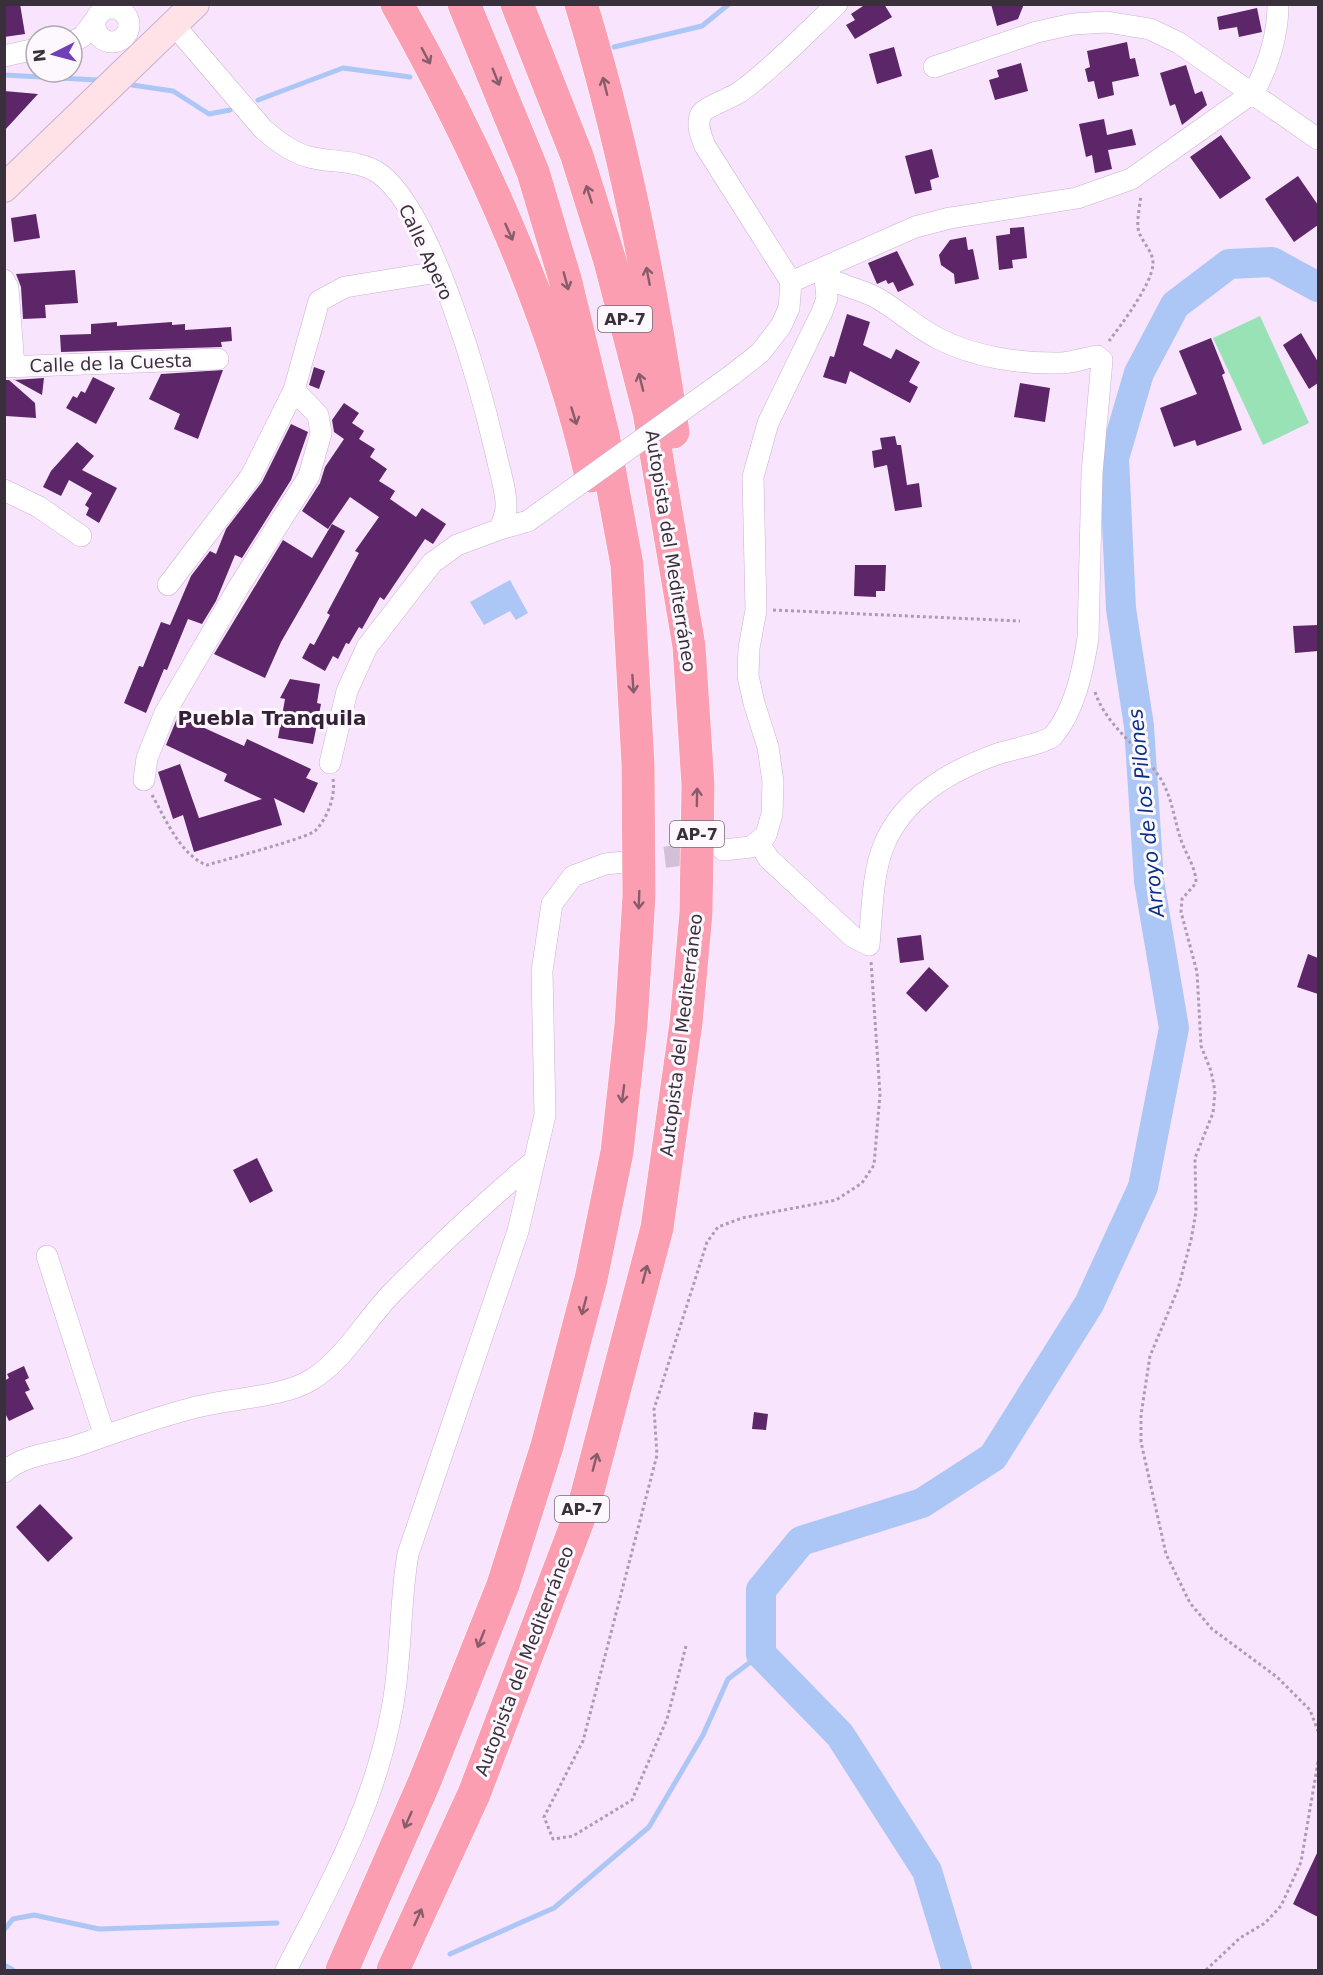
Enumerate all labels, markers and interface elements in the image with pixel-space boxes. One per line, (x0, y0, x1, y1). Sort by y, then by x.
north arrow (24, 24, 84, 84)
one-way arrow (420, 46, 432, 64)
text: N (29, 48, 50, 63)
one-way arrow (491, 68, 502, 86)
one-way arrow (599, 77, 610, 96)
one-way arrow (583, 185, 594, 204)
street label: Calle Apero (395, 201, 457, 303)
one-way arrow (504, 223, 515, 241)
one-way arrow (642, 267, 653, 286)
one-way arrow (561, 272, 572, 291)
road number: AP-7 (598, 306, 652, 332)
street label: Calle de la Cuesta (29, 350, 193, 376)
one-way arrow (635, 373, 647, 392)
one-way arrow (569, 406, 580, 425)
street label: Autopista del Mediterráneo (641, 428, 701, 674)
one-way arrow (628, 673, 639, 693)
district label: Puebla Tranquila (178, 706, 366, 730)
water label: Arroyo de los Pilones (1123, 708, 1169, 920)
one-way arrow (692, 787, 703, 807)
road number: AP-7 (670, 821, 724, 847)
one-way arrow (633, 889, 644, 909)
street label: Autopista del Mediterráneo (656, 912, 706, 1158)
one-way arrow (617, 1084, 628, 1103)
one-way arrow (640, 1264, 651, 1283)
one-way arrow (578, 1296, 589, 1315)
one-way arrow (590, 1453, 602, 1472)
road number: AP-7 (555, 1496, 609, 1522)
street label: Autopista del Mediterráneo (470, 1543, 578, 1779)
one-way arrow (475, 1630, 486, 1648)
one-way arrow (402, 1810, 413, 1829)
one-way arrow (412, 1909, 424, 1927)

